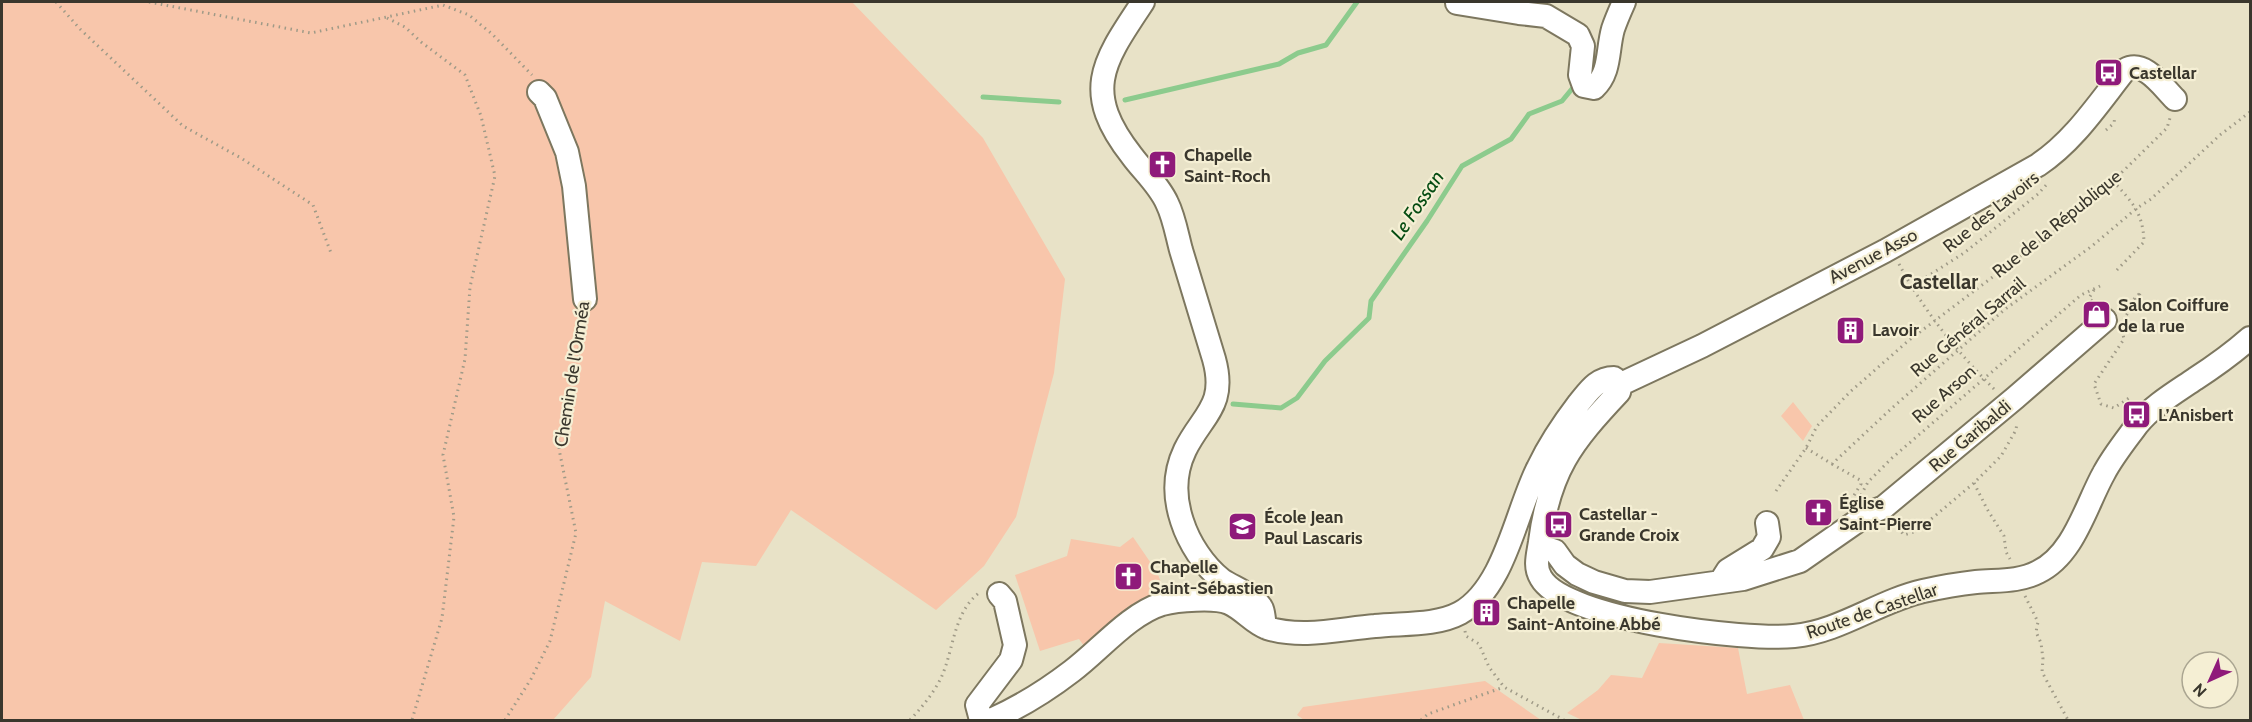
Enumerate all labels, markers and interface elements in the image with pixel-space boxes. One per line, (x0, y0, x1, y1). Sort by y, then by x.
bus stop icon: Castellar (2092, 57, 2124, 89)
place label: Castellar (2129, 62, 2196, 84)
place label: Chapelle Saint-Roch (1184, 144, 1271, 187)
church icon: Chapelle Saint-Roch (1147, 149, 1179, 181)
street label: Rue de la République (1988, 165, 2126, 283)
water label: Le Fossan (1385, 166, 1449, 244)
street label: Rue des Lavoirs (1939, 167, 2043, 257)
street label: Avenue Asso (1825, 223, 1921, 288)
district label: Castellar (1900, 269, 1978, 294)
street label: Rue Général Sarrail (1906, 272, 2031, 382)
place label: Salon Coiffure de la rue (2118, 294, 2229, 337)
street label: Chemin de l'Orméa (550, 299, 594, 448)
shop icon: Salon Coiffure de la rue (2081, 299, 2113, 331)
building icon: Lavoir (1835, 314, 1867, 346)
place label: Lavoir (1872, 319, 1919, 341)
street label: Rue Arson (1908, 360, 1980, 428)
street label: Rue Garibaldi (1925, 395, 2015, 477)
bus stop icon: L’Anisbert (2121, 399, 2153, 431)
place label: L’Anisbert (2158, 404, 2234, 426)
place label: Église Saint-Pierre (1839, 492, 1931, 535)
church icon: Église Saint-Pierre (1802, 497, 1834, 529)
place label: Castellar - Grande Croix (1579, 503, 1679, 546)
place label: École Jean Paul Lascaris (1264, 506, 1363, 549)
bus stop icon: Castellar - Grande Croix (1542, 508, 1574, 540)
school or university icon: École Jean Paul Lascaris (1227, 511, 1259, 543)
place label: Chapelle Saint-Sébastien (1150, 556, 1274, 599)
church icon: Chapelle Saint-Sébastien (1113, 561, 1145, 593)
street label: Route de Castellar (1803, 578, 1941, 644)
place label: Chapelle Saint-Antoine Abbé (1507, 592, 1660, 635)
building icon: Chapelle Saint-Antoine Abbé (1470, 597, 1502, 629)
north arrow (2180, 650, 2240, 710)
text: N (2189, 680, 2210, 701)

